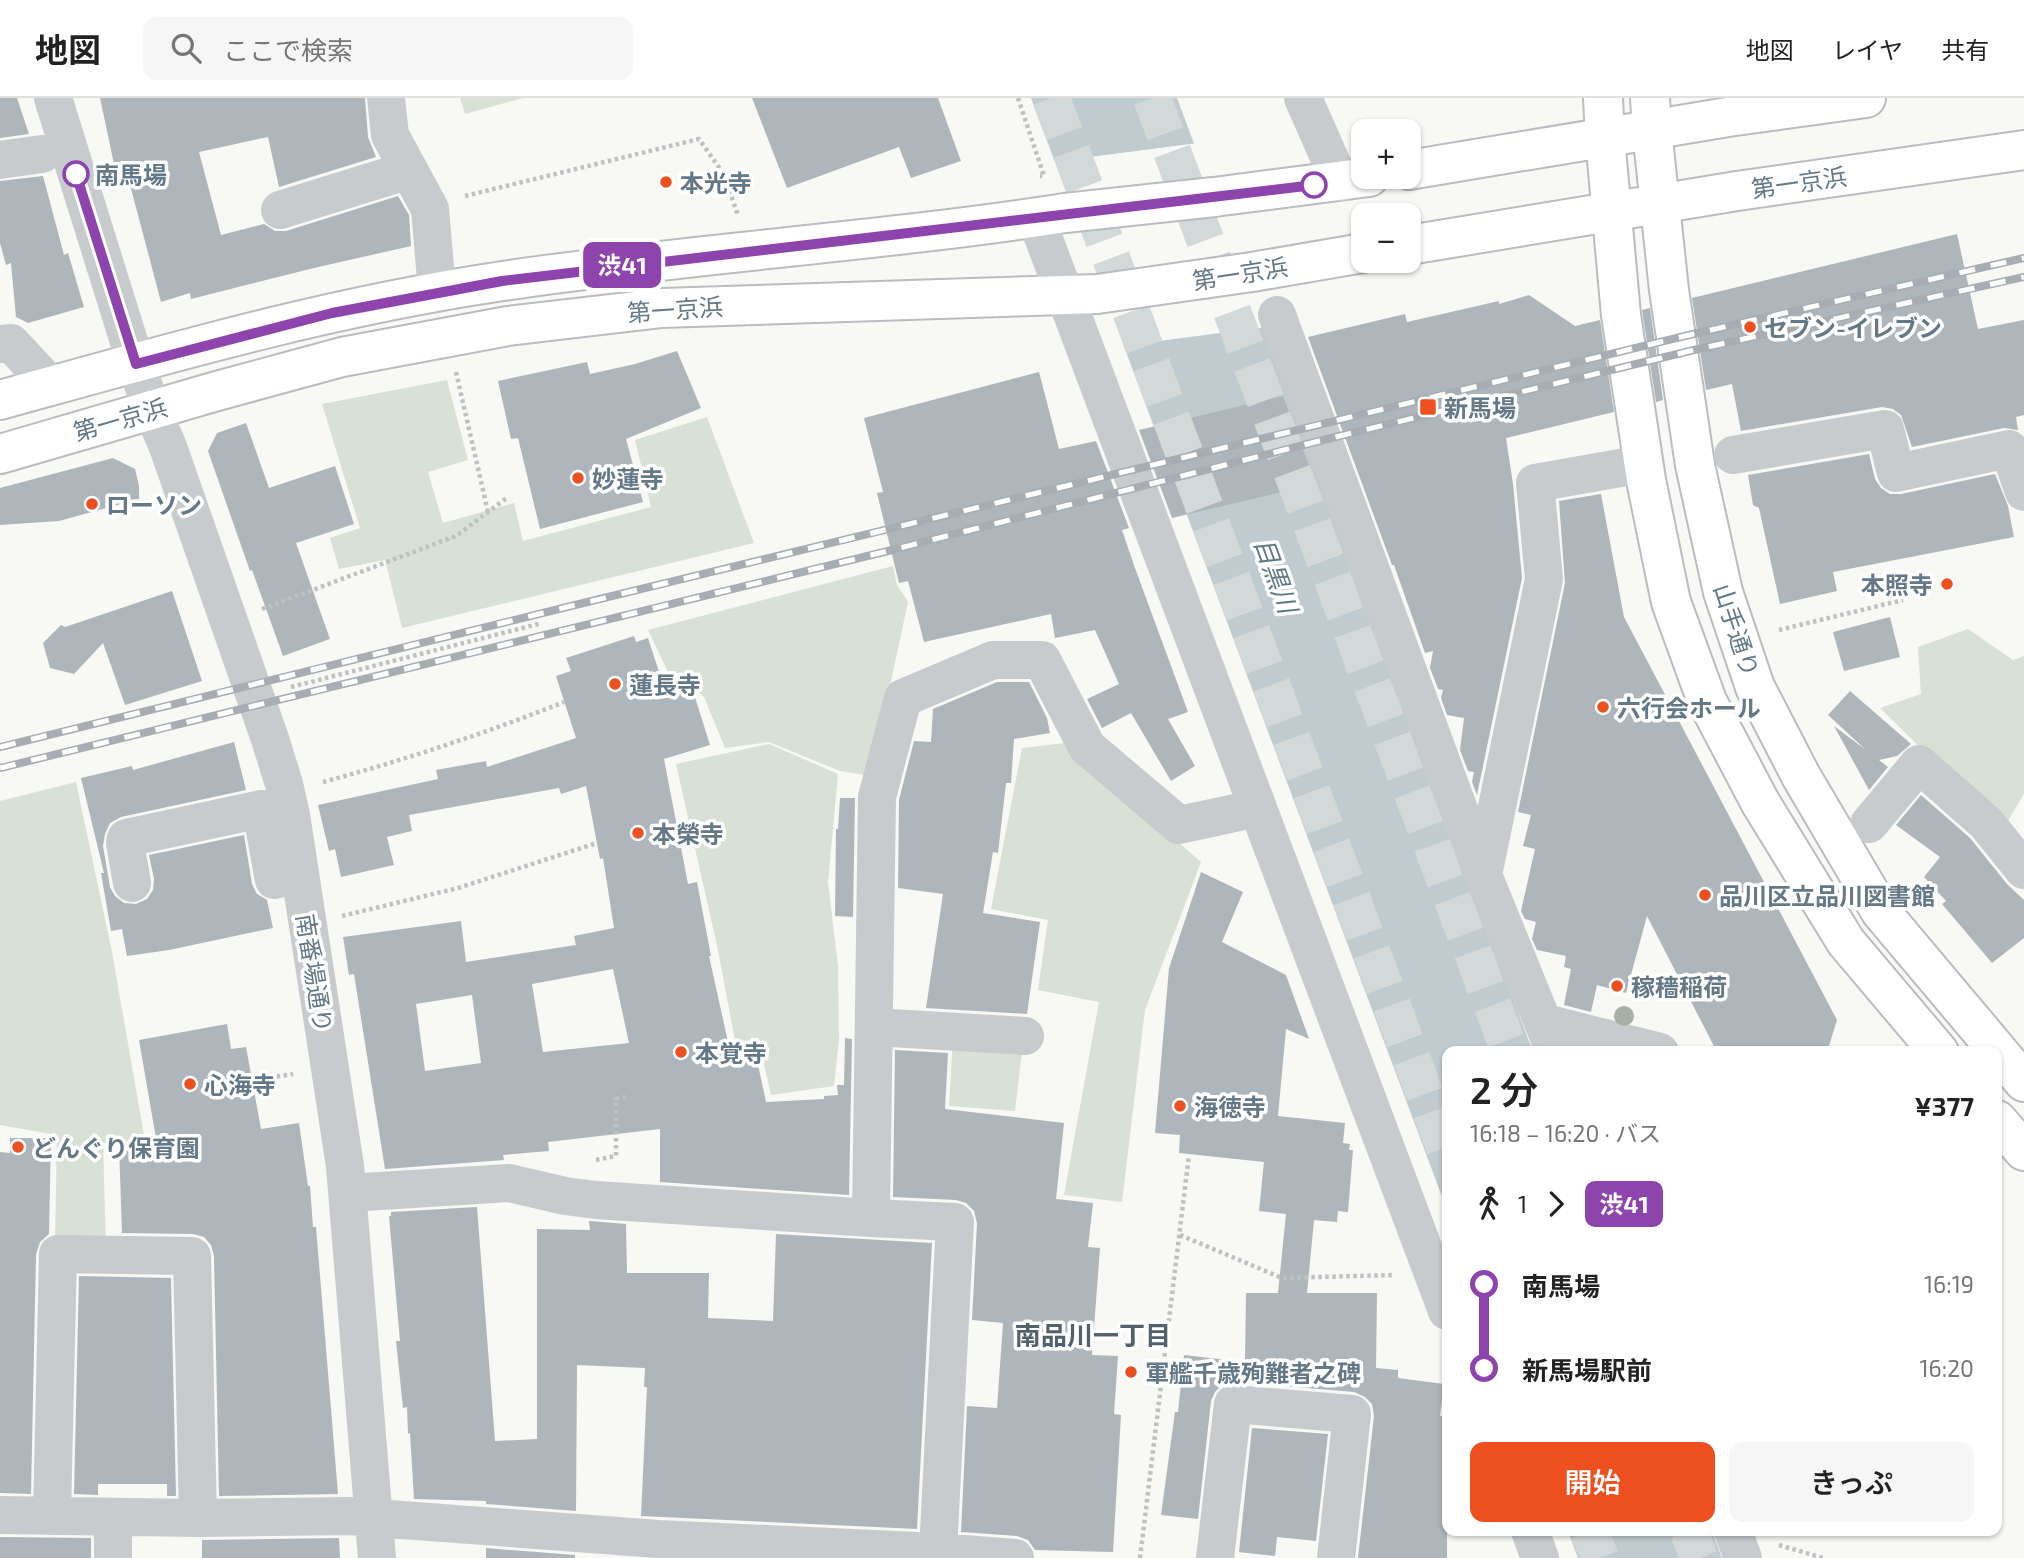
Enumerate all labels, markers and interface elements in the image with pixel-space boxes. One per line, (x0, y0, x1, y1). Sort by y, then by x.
search box (143, 17, 633, 80)
text: 地図 (35, 29, 101, 69)
icon: search (167, 29, 205, 67)
text: ここで検索 (223, 34, 353, 65)
text: 地図 (1746, 35, 1794, 64)
text: レイヤ (1832, 35, 1903, 64)
text: 共有 (1941, 35, 1989, 64)
map controls (1351, 119, 1421, 273)
button: + (1351, 119, 1421, 189)
place label: 南馬場 (95, 160, 167, 189)
marker: 南馬場 (63, 161, 89, 187)
street label: 第一京浜 (1749, 161, 1849, 203)
place label: 本光寺 (680, 168, 752, 197)
unlabelled marker (1301, 172, 1327, 198)
marker: 本光寺 (658, 174, 674, 190)
button: − (1351, 203, 1421, 273)
line badge: 渋41 (582, 242, 662, 288)
text: 渋41 (597, 250, 647, 279)
street label: 第一京浜 (1190, 251, 1290, 295)
street label: 第一京浜 (626, 291, 724, 327)
place label: セブン-イレブン (1764, 313, 1942, 342)
marker: セブン-イレブン (1742, 319, 1758, 335)
street label: 第一京浜 (70, 392, 170, 446)
place label: 新馬場 (1444, 393, 1516, 422)
marker: 新馬場 (1418, 397, 1438, 417)
place label: 妙蓮寺 (592, 464, 664, 493)
marker: 妙蓮寺 (570, 470, 586, 486)
place label: ローソン (106, 490, 202, 519)
marker: ローソン (84, 496, 100, 512)
water label: 目黒川 (1249, 533, 1306, 620)
place label: 本照寺 (1861, 570, 1933, 599)
marker: 本照寺 (1939, 576, 1955, 592)
street label: 山手通り (1708, 580, 1766, 680)
place label: 蓮長寺 (629, 670, 701, 699)
marker: 蓮長寺 (607, 676, 623, 692)
place label: 六行会ホール (1617, 693, 1761, 722)
marker: 六行会ホール (1595, 699, 1611, 715)
place label: 本榮寺 (652, 819, 724, 848)
marker: 本榮寺 (630, 825, 646, 841)
place label: 品川区立品川図書館 (1719, 881, 1935, 910)
marker: 品川区立品川図書館 (1697, 887, 1713, 903)
street label: 南番場通り (291, 911, 339, 1035)
place label: 稼穡稲荷 (1631, 972, 1727, 1001)
marker: 稼穡稲荷 (1609, 978, 1625, 994)
place label: 本覚寺 (695, 1038, 767, 1067)
marker: 本覚寺 (673, 1044, 689, 1060)
text: 2 分 (1470, 1066, 1538, 1112)
place label: 心海寺 (204, 1070, 276, 1099)
marker: 心海寺 (182, 1076, 198, 1092)
text: ¥377 (1915, 1090, 1974, 1121)
place label: 海徳寺 (1194, 1092, 1266, 1121)
marker: 海徳寺 (1172, 1098, 1188, 1114)
text: 16:18 – 16:20 · バス (1470, 1119, 1661, 1147)
place label: どんぐり保育園 (32, 1133, 200, 1162)
marker: どんぐり保育園 (10, 1139, 26, 1155)
icon: walk (1470, 1185, 1508, 1223)
icon: forward (1537, 1185, 1575, 1223)
text: 渋41 (1599, 1189, 1649, 1218)
text: 1 (1518, 1190, 1527, 1218)
text: 南馬場 (1522, 1270, 1600, 1301)
text: 16:19 (1924, 1270, 1974, 1298)
district label: 南品川一丁目 (1015, 1319, 1171, 1350)
text: 新馬場駅前 (1522, 1354, 1652, 1385)
text: 16:20 (1919, 1354, 1974, 1382)
place label: 軍艦千歳殉難者之碑 (1145, 1358, 1361, 1387)
marker: 軍艦千歳殉難者之碑 (1123, 1364, 1139, 1380)
button: 開始 (1470, 1442, 1715, 1522)
button: きっぷ (1729, 1442, 1974, 1522)

